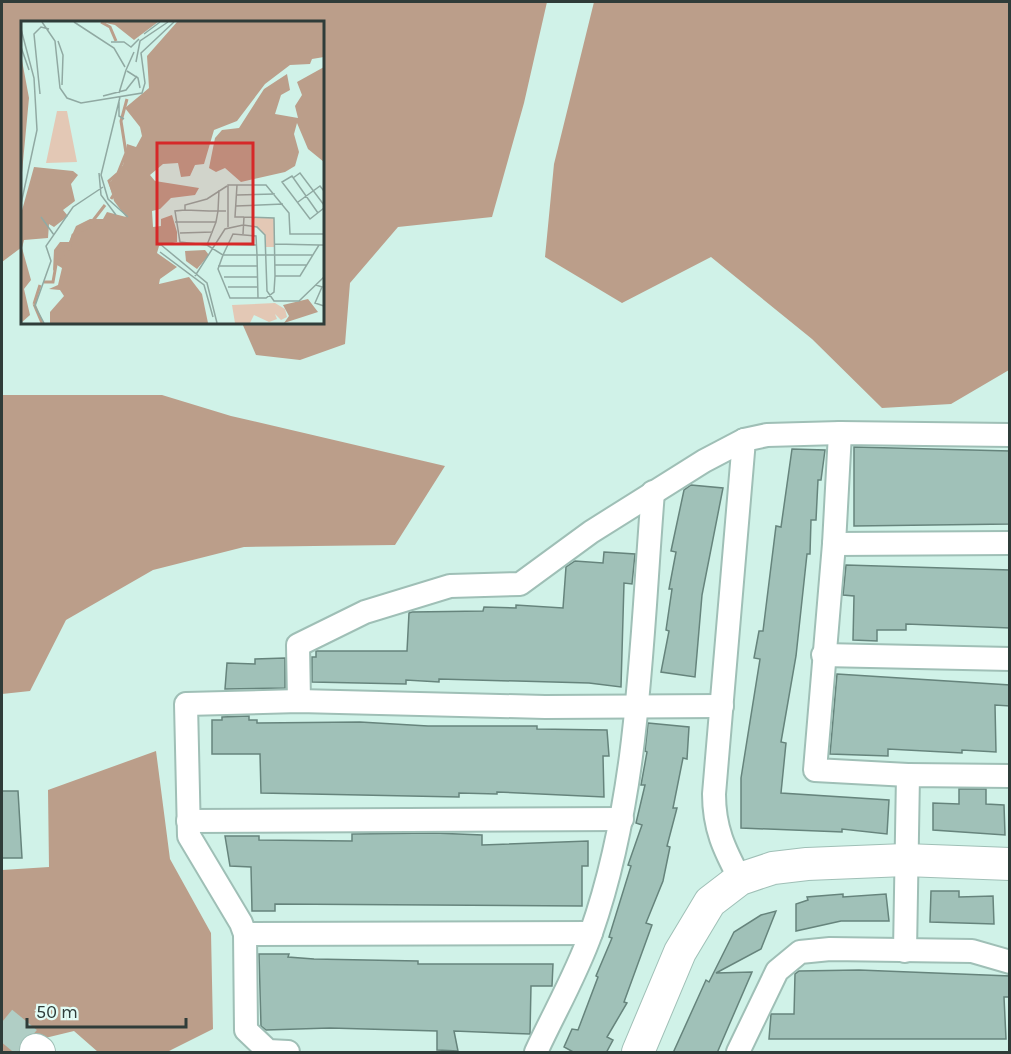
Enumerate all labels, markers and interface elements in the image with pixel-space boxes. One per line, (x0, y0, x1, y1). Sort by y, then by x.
inset map (21, 21, 324, 324)
scale bar (27, 991, 186, 1029)
text: 50 m (36, 1001, 78, 1023)

